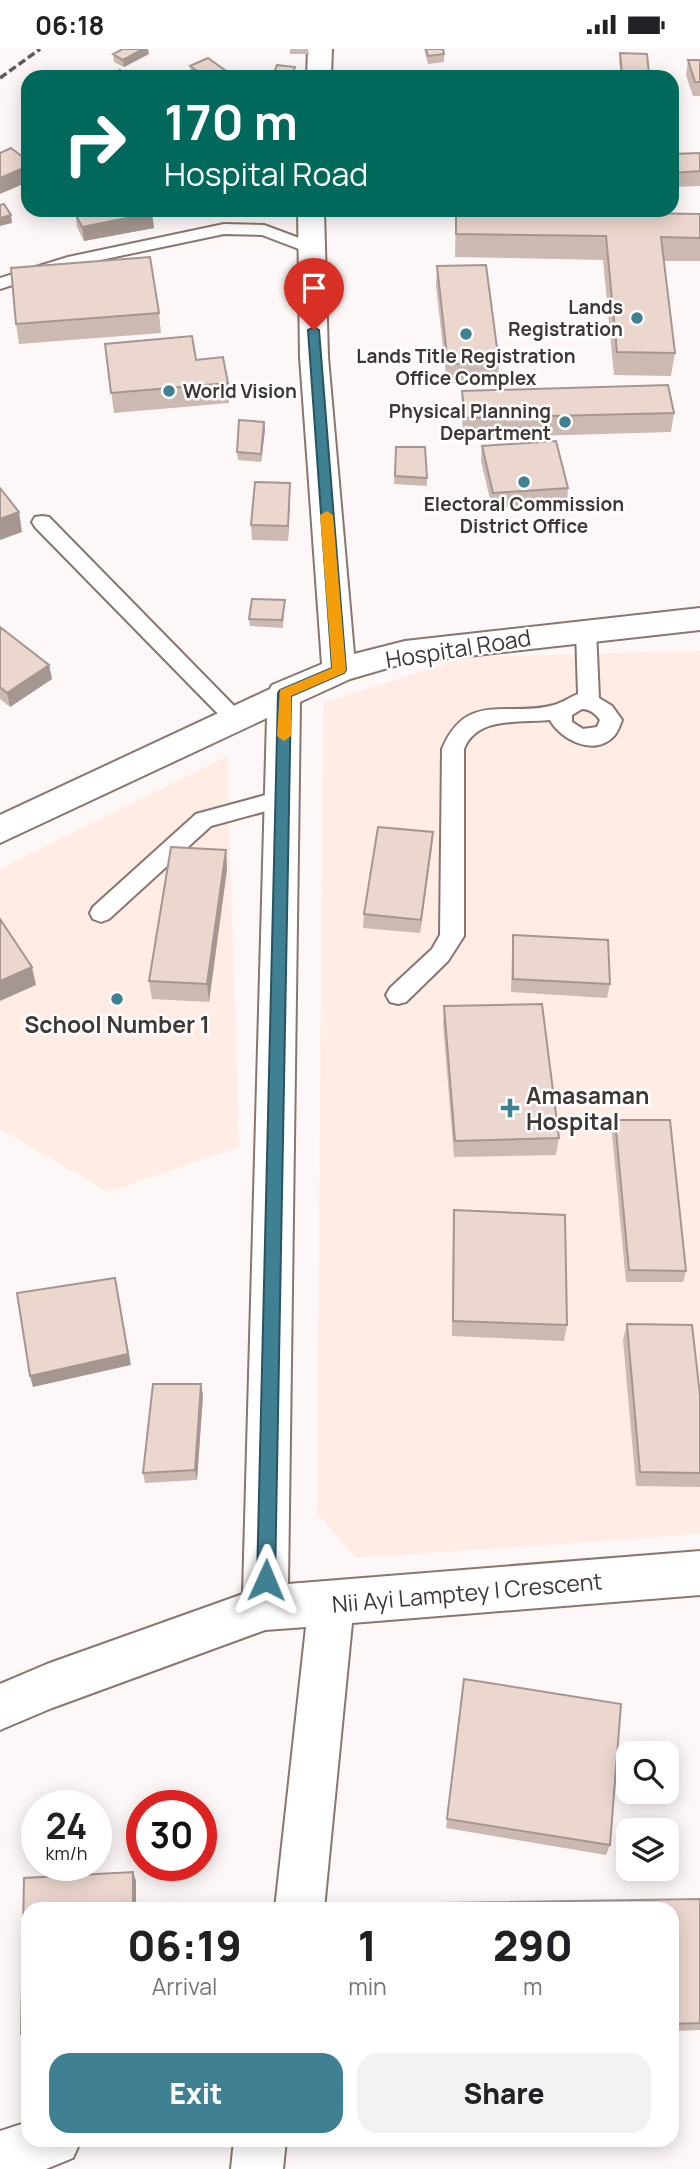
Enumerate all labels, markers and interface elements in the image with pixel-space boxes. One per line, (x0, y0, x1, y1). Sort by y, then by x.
text: 06:18 (35, 7, 105, 43)
text: 170 m (164, 88, 298, 155)
icon: right (49, 98, 140, 189)
text: Hospital Road (164, 152, 368, 196)
pin (284, 258, 344, 330)
icon: arrive (295, 269, 333, 307)
place label: Lands Registration (508, 294, 623, 342)
marker: Lands Registration (629, 310, 645, 326)
marker: Lands Title Registration Office Complex (458, 326, 474, 342)
place label: Lands Title Registration Office Complex (356, 343, 576, 391)
place label: World Vision (183, 378, 297, 404)
marker: World Vision (161, 383, 177, 399)
place label: Physical Planning Department (389, 398, 551, 446)
marker: Physical Planning Department (557, 414, 573, 430)
marker: Electoral Commission District Office (516, 474, 532, 490)
place label: Electoral Commission District Office (424, 491, 624, 539)
street label: Hospital Road (383, 621, 533, 675)
marker: School Number 1 (109, 991, 125, 1007)
place label: School Number 1 (24, 1008, 210, 1040)
place label: Amasaman Hospital (526, 1079, 649, 1137)
marker: Amasaman Hospital (500, 1098, 520, 1118)
position arrow (229, 1543, 303, 1617)
street label: Nii Ayi Lamptey I Crescent (330, 1564, 604, 1620)
map controls (616, 1741, 679, 1881)
button: search (616, 1741, 679, 1804)
speed limit sign: 30 (126, 1790, 217, 1881)
text: 24 (46, 1802, 87, 1850)
button: layers (616, 1818, 679, 1881)
text: km/h (46, 1841, 87, 1865)
text: 06:19 (127, 1916, 242, 1974)
text: 1 (358, 1916, 377, 1974)
text: 290 (493, 1916, 573, 1974)
text: Arrival (152, 1970, 217, 2002)
text: min (348, 1970, 387, 2002)
text: m (523, 1970, 543, 2002)
button: Exit (49, 2053, 343, 2133)
button: Share (357, 2053, 651, 2133)

